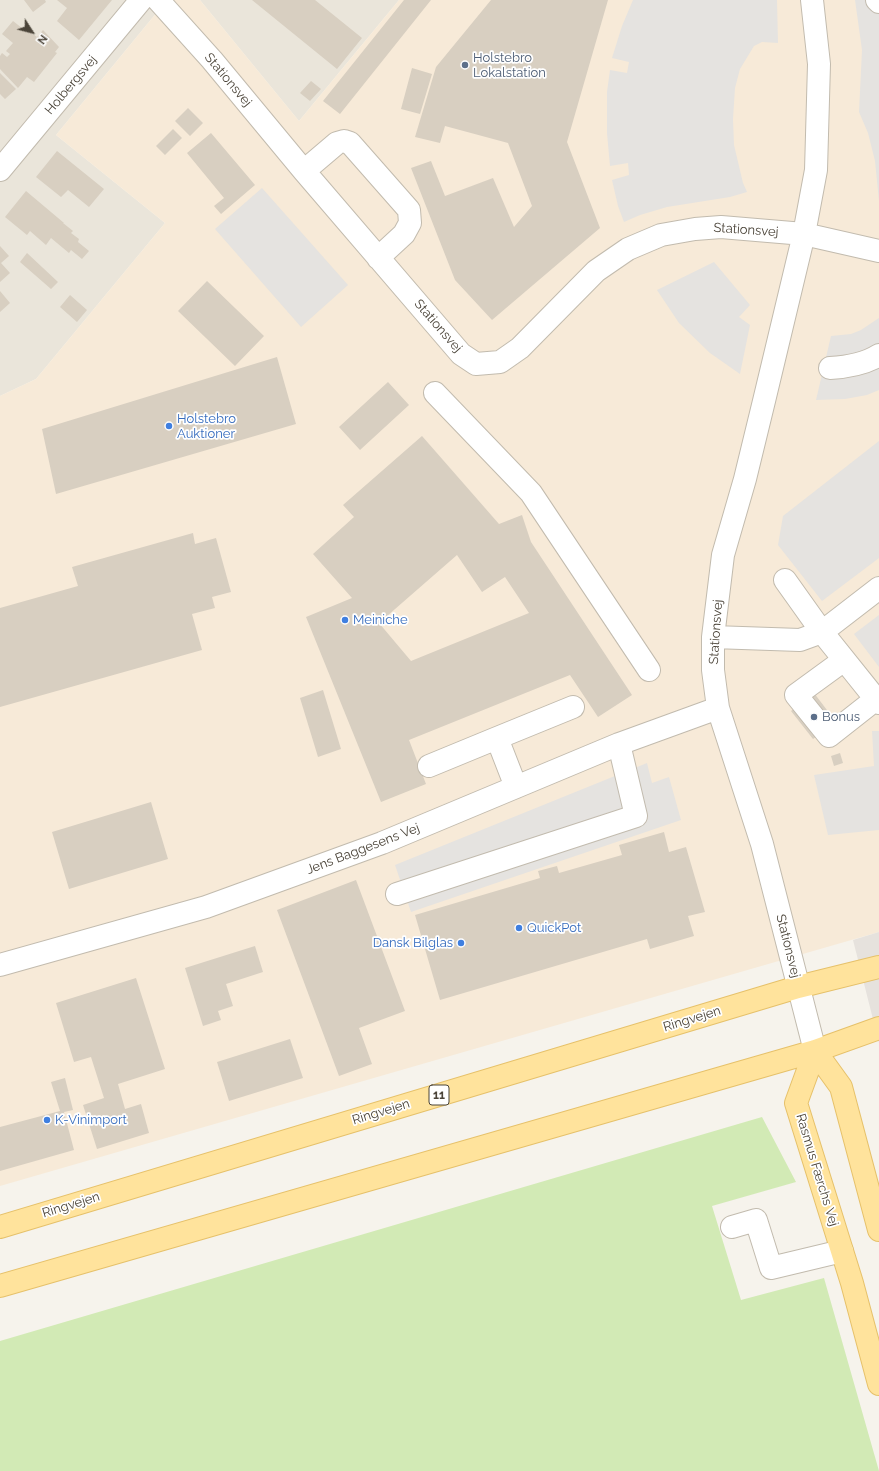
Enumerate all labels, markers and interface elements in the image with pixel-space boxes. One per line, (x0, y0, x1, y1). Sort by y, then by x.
north arrow (12, 12, 52, 52)
text: N (34, 32, 50, 47)
street label: Stationsvej (201, 50, 255, 110)
place label: Holstebro Lokalstation (473, 50, 546, 81)
street label: Holbergsvej (42, 52, 100, 118)
marker: Holstebro Lokalstation (460, 60, 470, 70)
street label: Stationsvej (713, 220, 779, 240)
street label: Stationsvej (411, 296, 465, 356)
place label: Holstebro Auktioner (177, 411, 236, 442)
marker: Holstebro Auktioner (164, 421, 174, 431)
street label: Stationsvej (706, 599, 726, 665)
place label: Meiniche (353, 612, 408, 628)
marker: Meiniche (340, 615, 350, 625)
place label: Bonus (822, 709, 860, 725)
marker: Bonus (809, 712, 819, 722)
street label: Jens Baggesens Vej (304, 820, 422, 878)
street label: Stationsvej (773, 913, 803, 979)
place label: QuickPot (527, 920, 581, 936)
marker: QuickPot (514, 923, 524, 933)
place label: Dansk Bilglas (373, 935, 453, 951)
marker: Dansk Bilglas (456, 938, 466, 948)
street label: Ringvejen (661, 1003, 723, 1035)
road number: 11 (429, 1085, 449, 1105)
street label: Ringvejen (350, 1096, 412, 1128)
place label: K-Vinimport (55, 1112, 127, 1128)
street label: Rasmus Færchs Vej (792, 1112, 842, 1228)
marker: K-Vinimport (42, 1115, 52, 1125)
street label: Ringvejen (40, 1189, 102, 1221)

